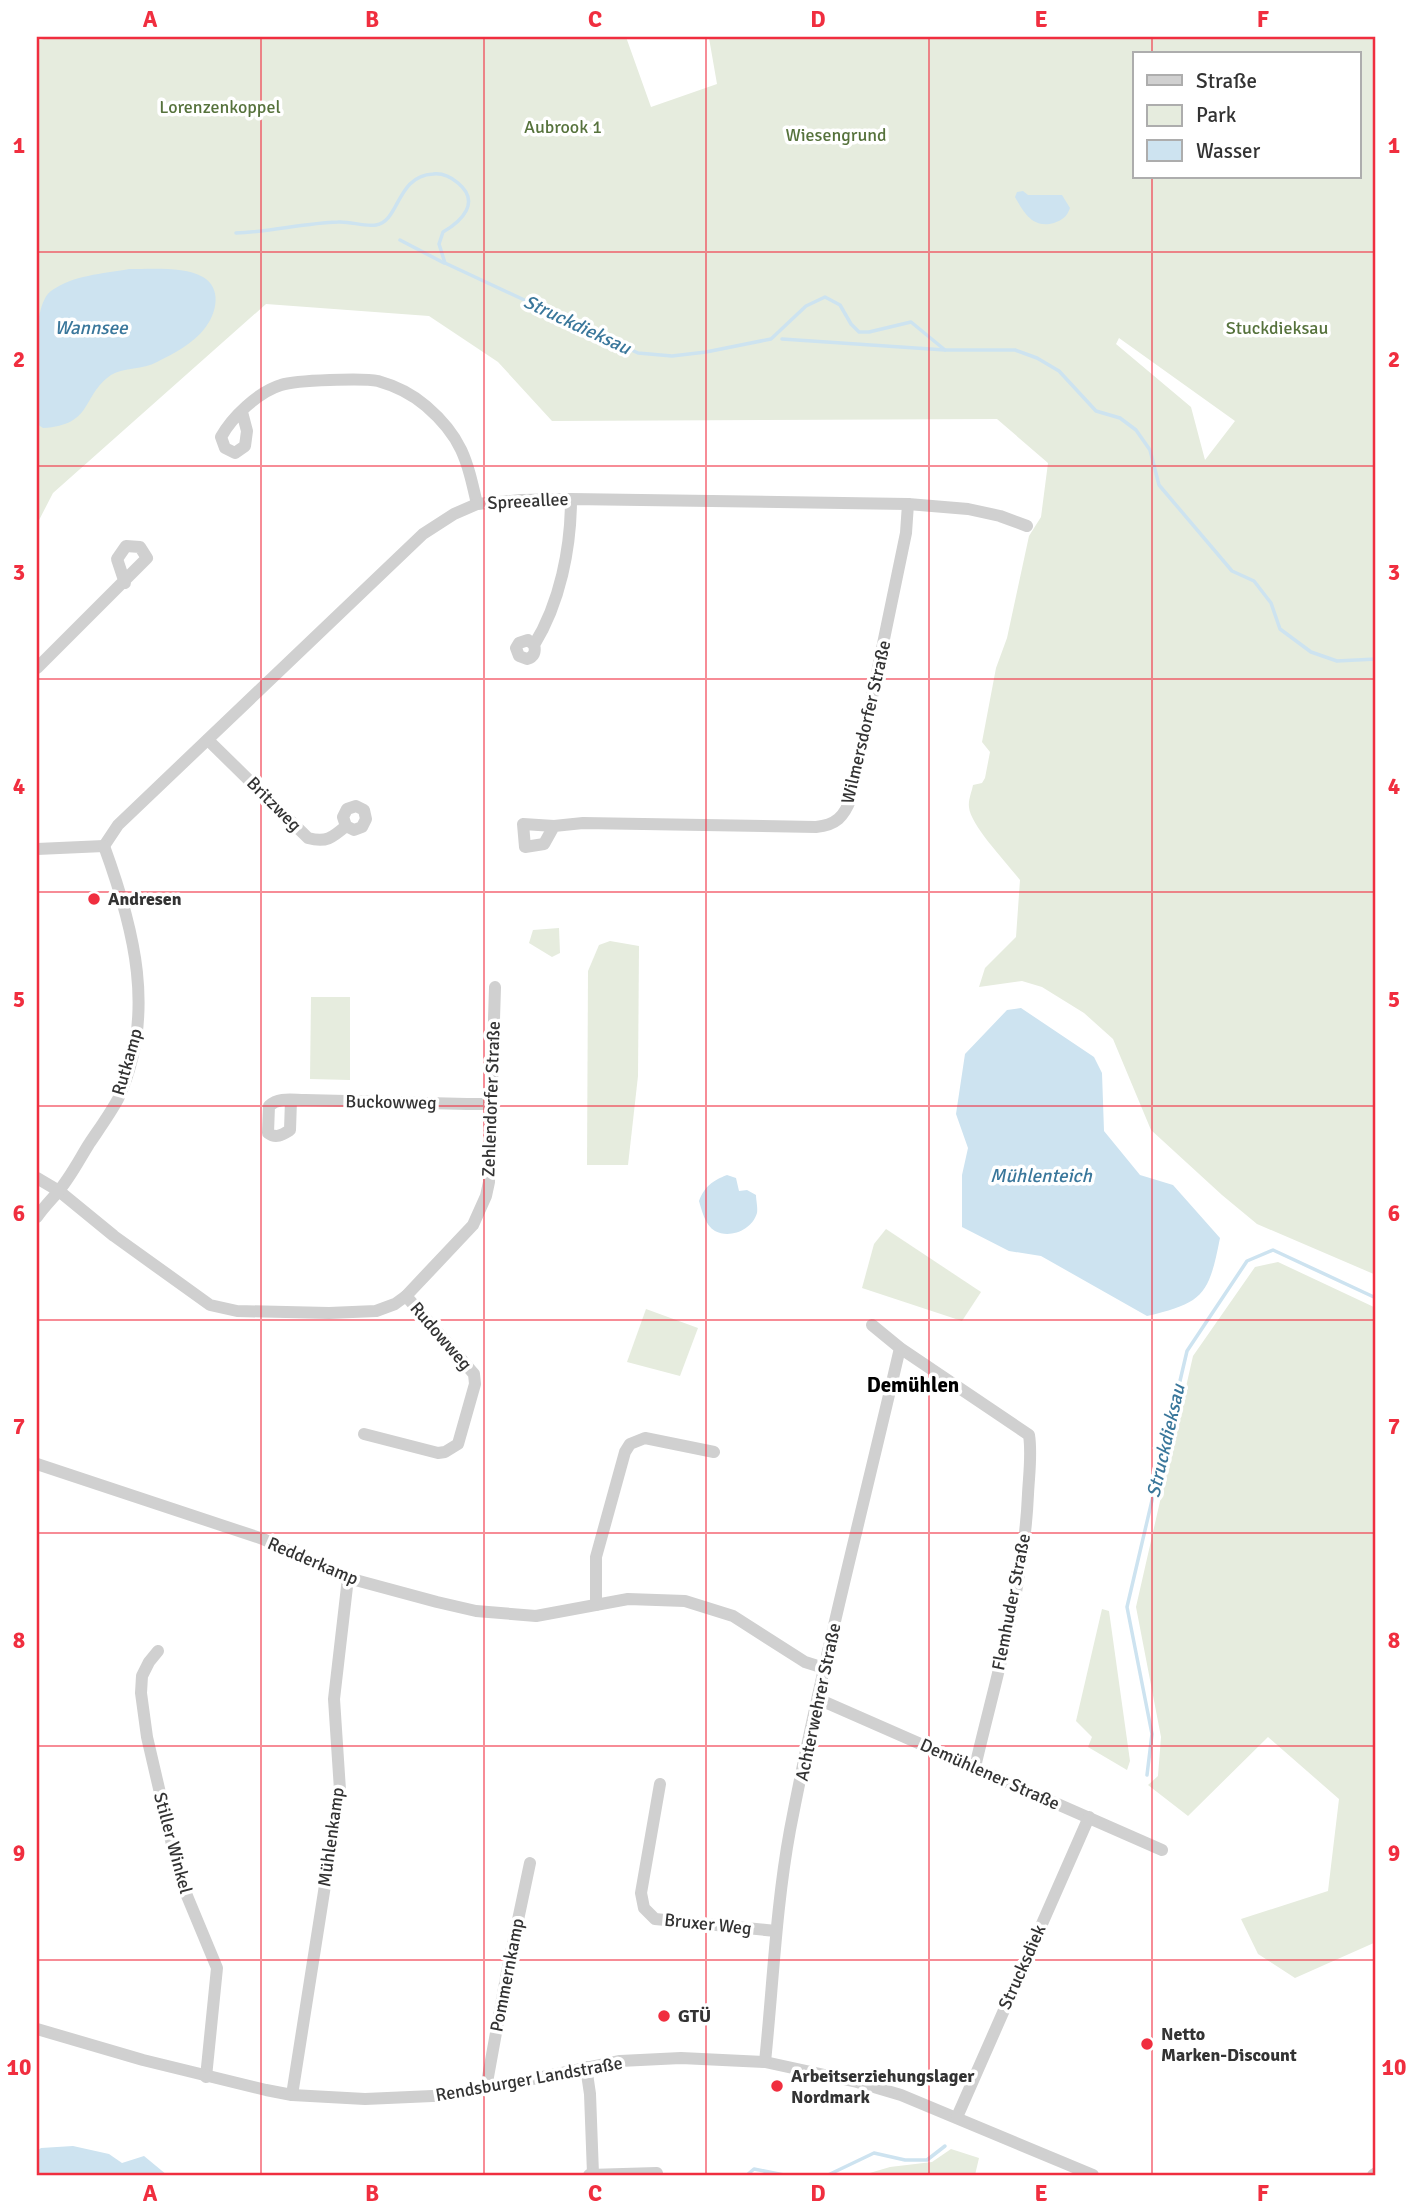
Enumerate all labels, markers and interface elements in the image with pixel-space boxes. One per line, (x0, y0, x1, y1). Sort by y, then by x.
text: A (143, 5, 158, 34)
text: B (365, 5, 379, 34)
text: C (588, 5, 602, 34)
text: D (810, 5, 826, 34)
text: E (1034, 5, 1048, 34)
text: F (1257, 5, 1269, 34)
legend (1133, 52, 1360, 178)
text: Straße (1196, 68, 1257, 94)
park label: Lorenzenkoppel (159, 96, 281, 118)
text: Park (1196, 102, 1237, 128)
park label: Aubrook 1 (524, 116, 602, 138)
park label: Wiesengrund (785, 124, 887, 146)
text: 1 (13, 131, 25, 160)
text: 1 (1388, 131, 1400, 160)
text: Wasser (1196, 138, 1261, 164)
water label: Struckdieksau (520, 290, 636, 361)
water label: Wannsee (54, 316, 129, 340)
park label: Stuckdieksau (1226, 317, 1328, 339)
text: 2 (13, 345, 25, 374)
text: 2 (1388, 345, 1400, 374)
street label: Spreeallee (487, 488, 569, 514)
text: 3 (13, 558, 25, 587)
text: 3 (1388, 558, 1400, 587)
street label: Wilmersdorfer Straße (836, 638, 896, 806)
text: 4 (13, 772, 25, 801)
street label: Britzweg (242, 772, 306, 836)
text: 4 (1388, 772, 1400, 801)
place label: Andresen (108, 888, 182, 910)
marker: Andresen (86, 891, 102, 907)
text: 5 (13, 985, 25, 1014)
text: 5 (1388, 985, 1400, 1014)
street label: Zehlendorfer Straße (477, 1021, 505, 1177)
street label: Rutkamp (107, 1026, 147, 1098)
street label: Buckowweg (345, 1090, 437, 1114)
water label: Mühlenteich (990, 1164, 1093, 1188)
text: 6 (13, 1199, 25, 1228)
text: 6 (1388, 1199, 1400, 1228)
street label: Rudowweg (405, 1297, 477, 1375)
district label: Demühlen (867, 1372, 959, 1398)
water label: Struckdieksau (1141, 1381, 1191, 1500)
text: 7 (13, 1412, 25, 1441)
text: 7 (1388, 1412, 1400, 1441)
street label: Redderkamp (264, 1532, 362, 1590)
street label: Flemhuder Straße (987, 1532, 1035, 1672)
street label: Achterwehrer Straße (791, 1621, 845, 1783)
text: 8 (13, 1626, 25, 1655)
text: 8 (1388, 1626, 1400, 1655)
street label: Demühlener Straße (917, 1733, 1063, 1815)
street label: Mühlenkamp (313, 1786, 349, 1888)
street label: Stiller Winkel (149, 1790, 197, 1896)
text: 9 (13, 1839, 25, 1868)
text: 9 (1388, 1839, 1400, 1868)
street label: Bruxer Weg (663, 1908, 753, 1940)
street label: Pommernkamp (485, 1916, 529, 2034)
street label: Strucksdiek (994, 1921, 1050, 2013)
place label: GTÜ (678, 2005, 711, 2027)
marker: GTÜ (656, 2008, 672, 2024)
place label: Netto Marken-Discount (1161, 2023, 1297, 2066)
marker: Netto Marken-Discount (1139, 2036, 1155, 2052)
street label: Rendsburger Landstraße (434, 2052, 624, 2106)
text: 10 (7, 2053, 31, 2082)
text: 10 (1382, 2053, 1406, 2082)
place label: Arbeitserziehungslager Nordmark (791, 2065, 975, 2108)
marker: Arbeitserziehungslager Nordmark (769, 2078, 785, 2094)
text: A (143, 2179, 158, 2208)
text: B (365, 2179, 379, 2208)
text: C (588, 2179, 602, 2208)
text: D (810, 2179, 826, 2208)
text: E (1034, 2179, 1048, 2208)
text: F (1257, 2179, 1269, 2208)

